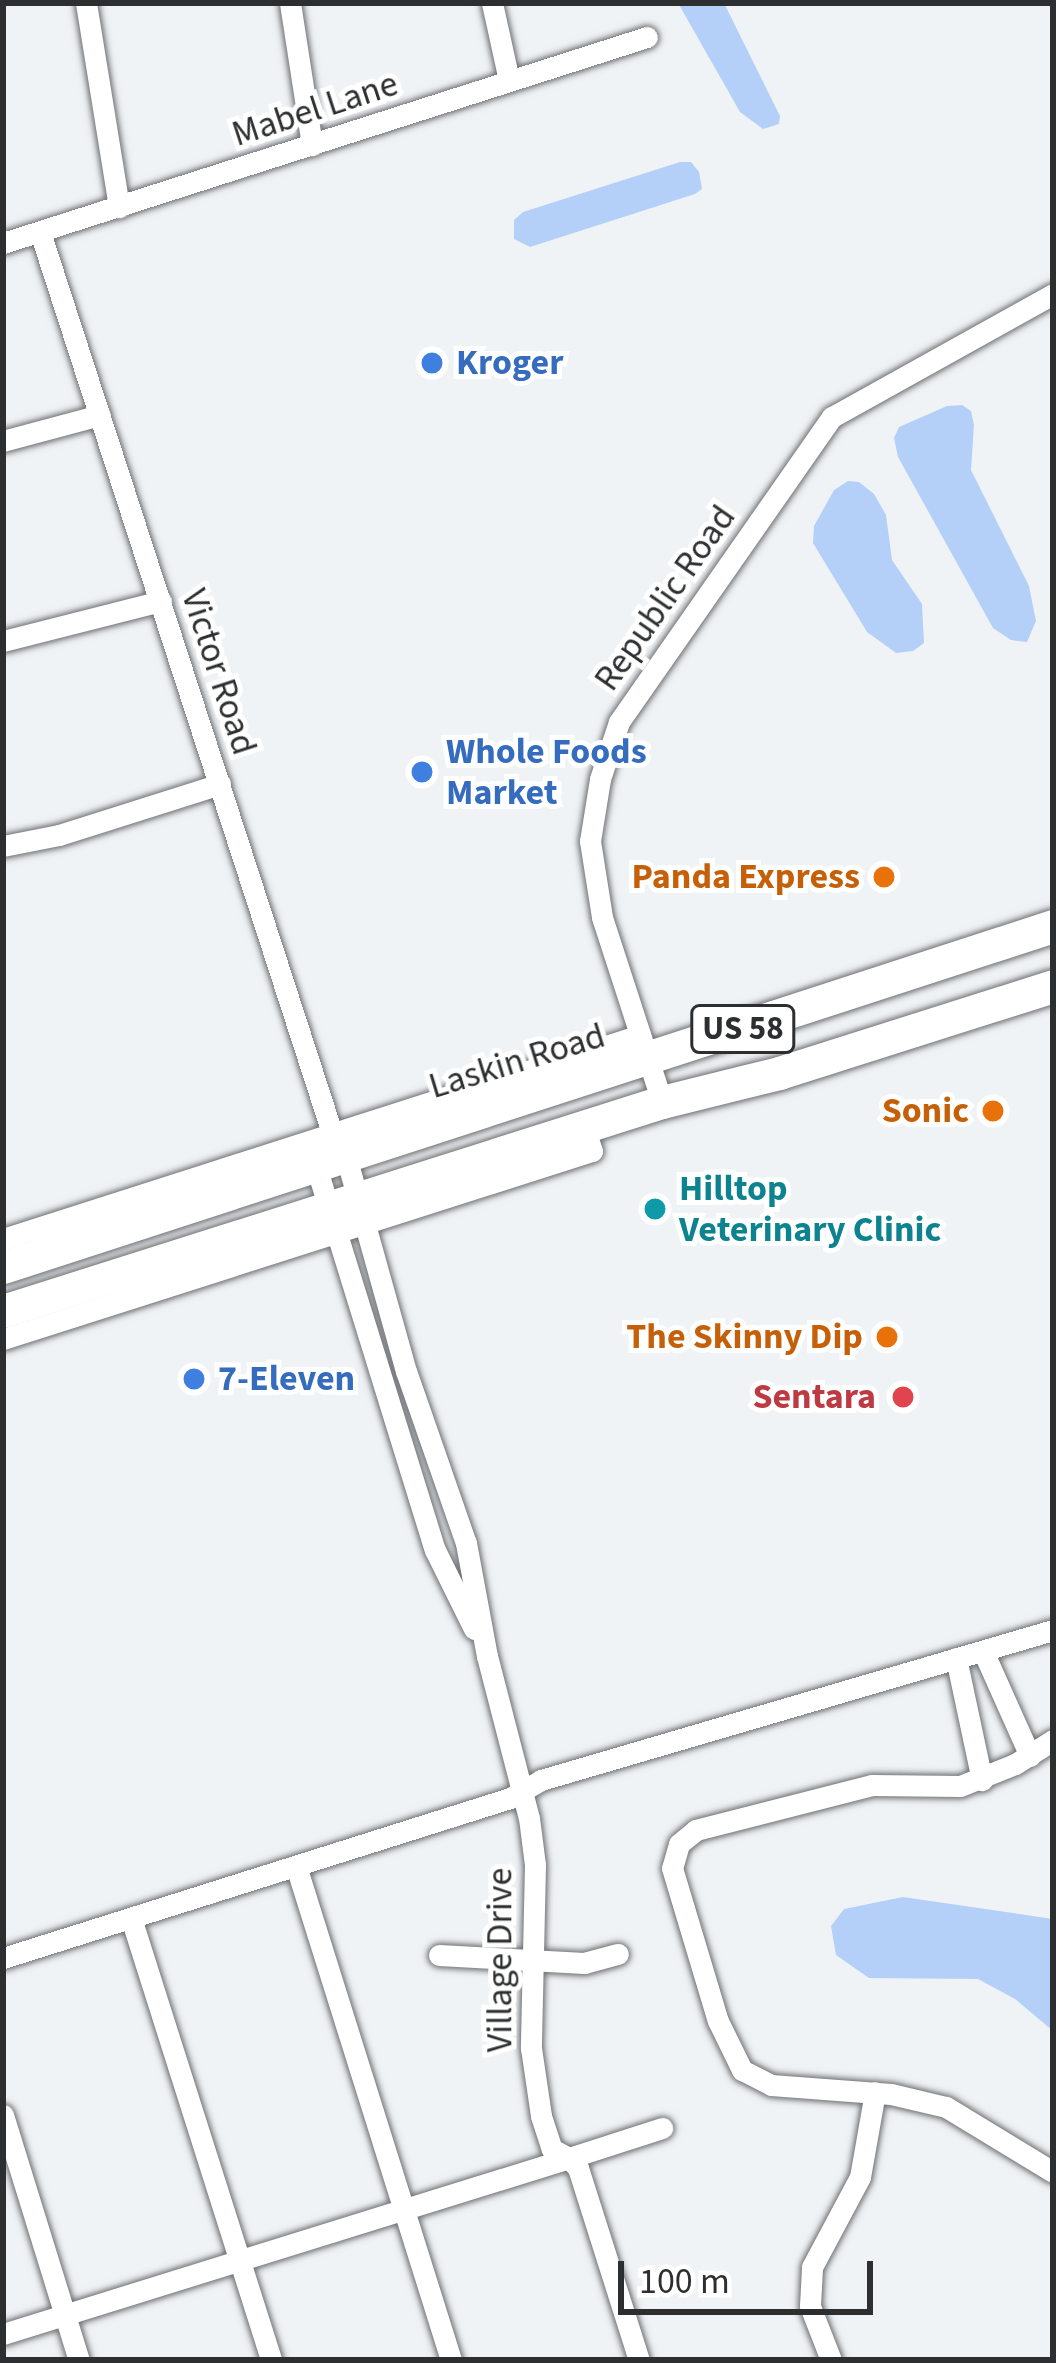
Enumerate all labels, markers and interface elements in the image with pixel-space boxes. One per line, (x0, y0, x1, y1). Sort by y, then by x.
street label: Mabel Lane (227, 62, 403, 156)
place label: Kroger (456, 341, 564, 385)
marker: Kroger (419, 350, 445, 376)
street label: Republic Road (585, 497, 745, 699)
street label: Victor Road (172, 584, 266, 760)
place label: Whole Foods Market (446, 729, 647, 814)
marker: Whole Foods Market (409, 759, 435, 785)
place label: Panda Express (632, 855, 860, 899)
marker: Panda Express (871, 864, 897, 890)
road number: US 58 (689, 1002, 797, 1056)
street label: Laskin Road (424, 1014, 610, 1108)
place label: Sonic (882, 1089, 969, 1133)
marker: Sonic (980, 1098, 1006, 1124)
place label: Hilltop Veterinary Clinic (679, 1166, 941, 1251)
marker: Hilltop Veterinary Clinic (642, 1196, 668, 1222)
place label: The Skinny Dip (626, 1315, 863, 1359)
marker: The Skinny Dip (874, 1324, 900, 1350)
place label: 7-Eleven (218, 1357, 355, 1401)
marker: 7-Eleven (181, 1366, 207, 1392)
place label: Sentara (752, 1375, 876, 1419)
marker: Sentara (887, 1381, 919, 1413)
street label: Village Drive (478, 1868, 522, 2052)
scale bar (624, 2237, 879, 2311)
text: 100 m (639, 2256, 730, 2307)

